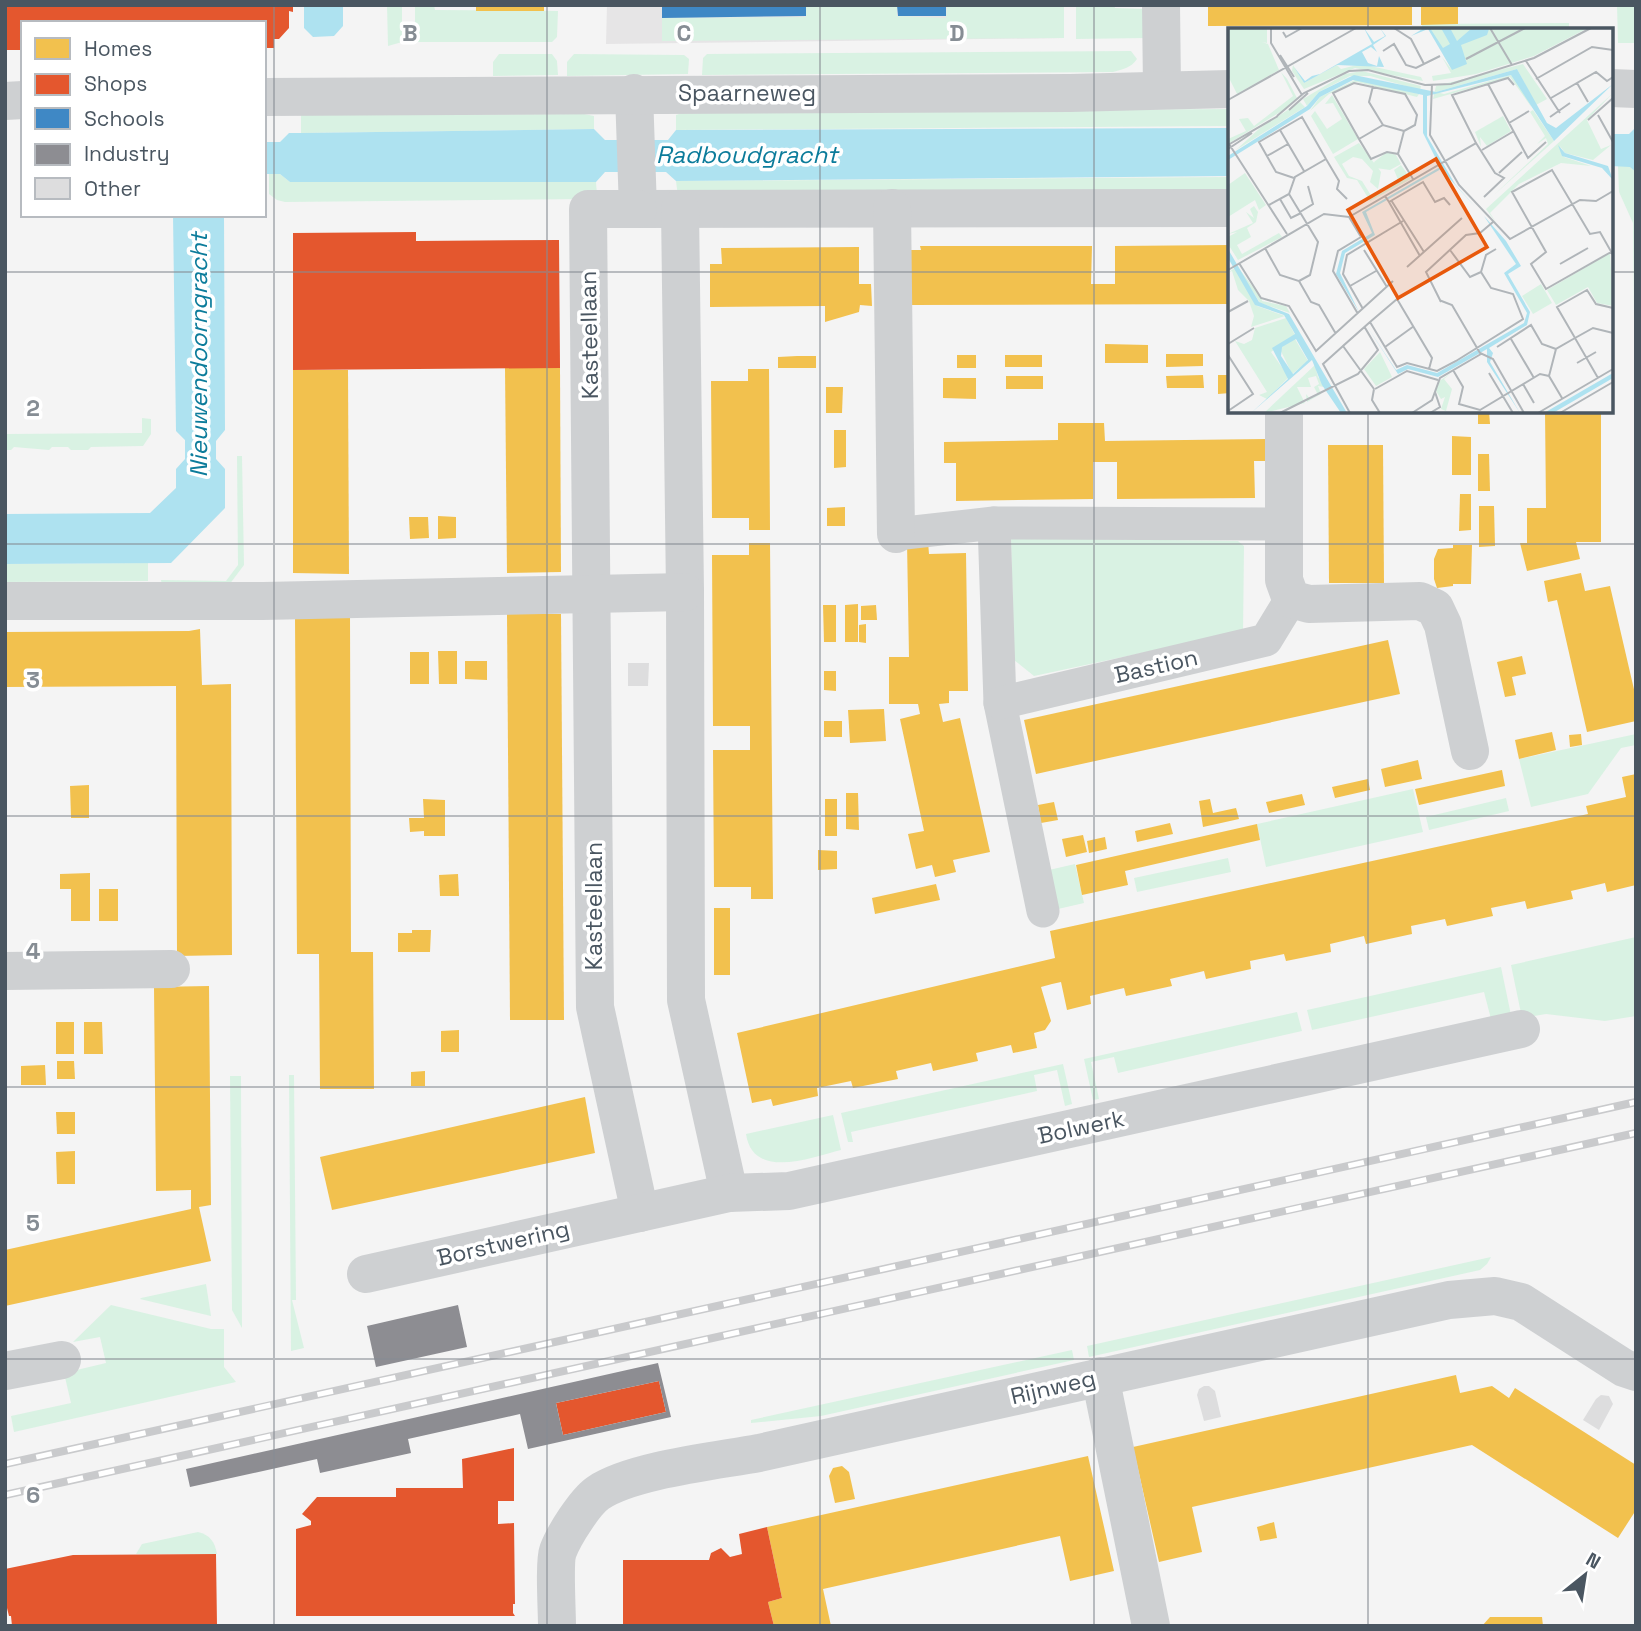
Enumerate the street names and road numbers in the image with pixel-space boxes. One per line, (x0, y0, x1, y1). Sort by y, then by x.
street label: Spaarneweg (678, 78, 816, 108)
street label: Kasteellaan (573, 271, 605, 399)
street label: Bastion (1111, 642, 1201, 690)
street label: Kasteellaan (579, 842, 609, 970)
street label: Bolwerk (1035, 1103, 1127, 1151)
street label: Borstwering (434, 1213, 572, 1273)
street label: Rijnweg (1008, 1363, 1098, 1411)

